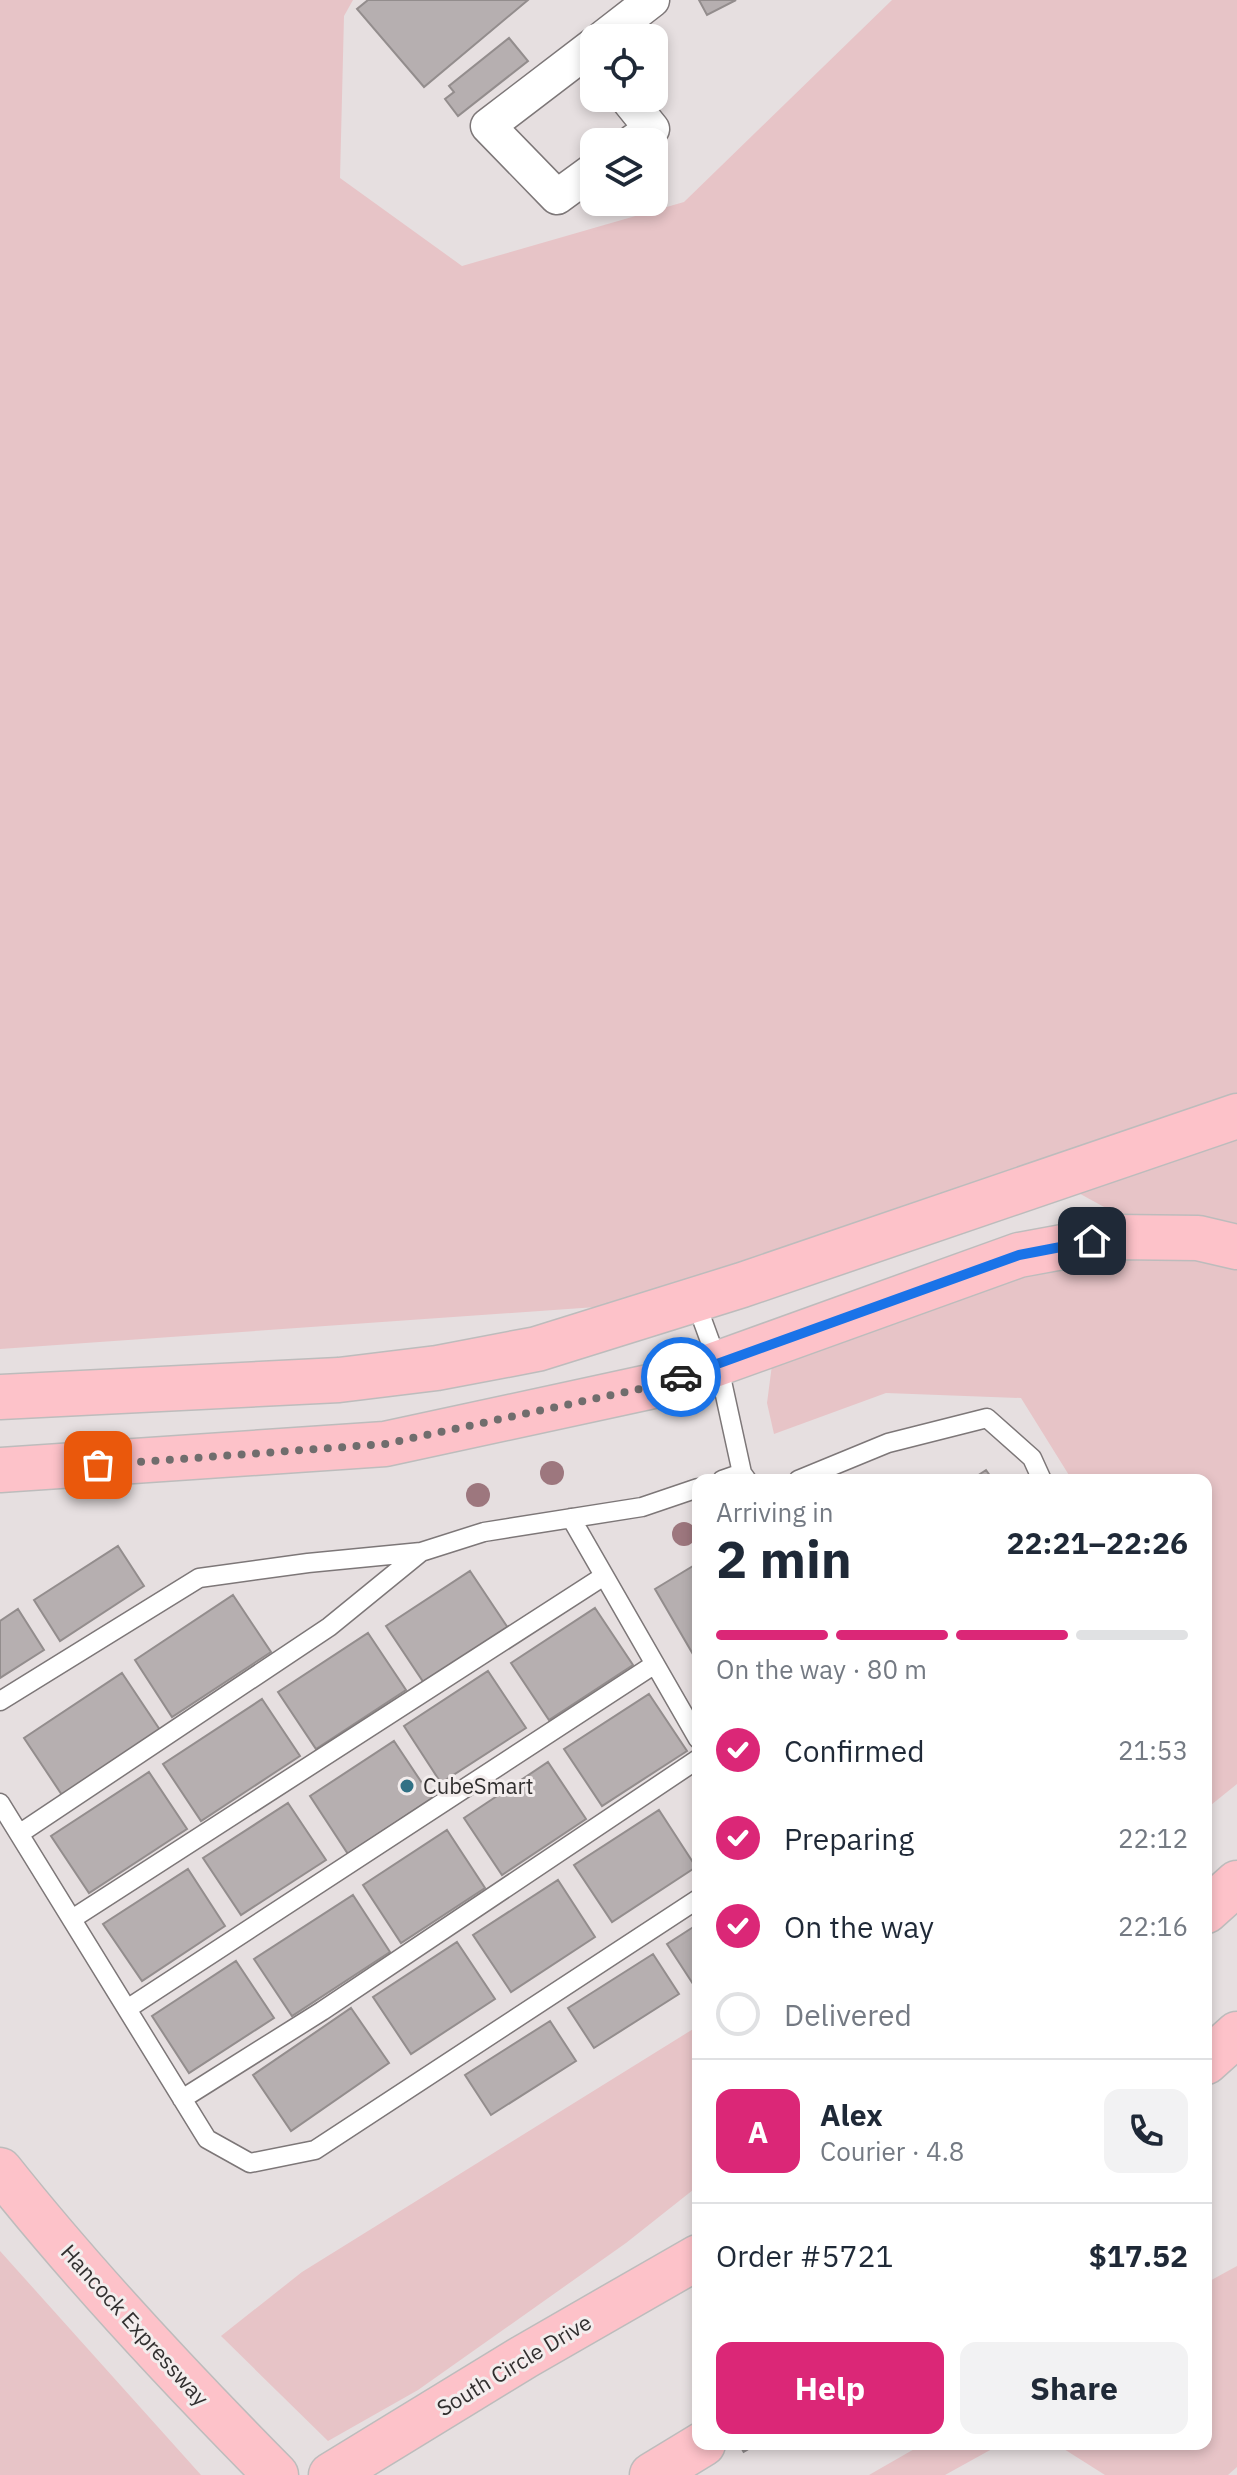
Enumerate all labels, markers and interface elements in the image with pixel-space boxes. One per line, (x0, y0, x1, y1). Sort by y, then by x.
map controls (580, 24, 668, 216)
button: locate (580, 24, 668, 112)
button: layers (580, 128, 668, 216)
pin (1058, 1207, 1126, 1275)
icon: home (1070, 1219, 1114, 1263)
courier (641, 1337, 721, 1417)
icon: car (659, 1355, 703, 1399)
pin (64, 1431, 132, 1499)
icon: bag (76, 1443, 120, 1487)
text: Arriving in (716, 1495, 833, 1529)
text: 22:21–22:26 (1007, 1523, 1188, 1562)
text: 2 min (716, 1525, 852, 1592)
text: On the way · 80 m (716, 1652, 927, 1686)
icon: check (716, 1728, 760, 1772)
text: Confirmed (784, 1731, 925, 1770)
text: 21:53 (1118, 1733, 1188, 1767)
place label: CubeSmart (423, 1771, 533, 1800)
marker: CubeSmart (398, 1777, 416, 1795)
icon: check (716, 1816, 760, 1860)
text: Preparing (784, 1819, 914, 1858)
text: 22:12 (1118, 1821, 1188, 1855)
icon: check (716, 1904, 760, 1948)
text: On the way (784, 1907, 934, 1946)
text: 22:16 (1118, 1909, 1188, 1943)
text: Delivered (784, 1995, 912, 2034)
button: phone (1104, 2089, 1188, 2173)
text: Alex (820, 2095, 883, 2134)
text: A (748, 2112, 768, 2151)
text: Courier · 4.8 (820, 2134, 964, 2168)
text: Order #5721 (716, 2236, 893, 2275)
text: $17.52 (1089, 2236, 1188, 2275)
street label: Hancock Expressway (55, 2238, 216, 2412)
street label: South Circle Drive (431, 2307, 596, 2422)
button: Help (716, 2342, 944, 2434)
button: Share (960, 2342, 1188, 2434)

